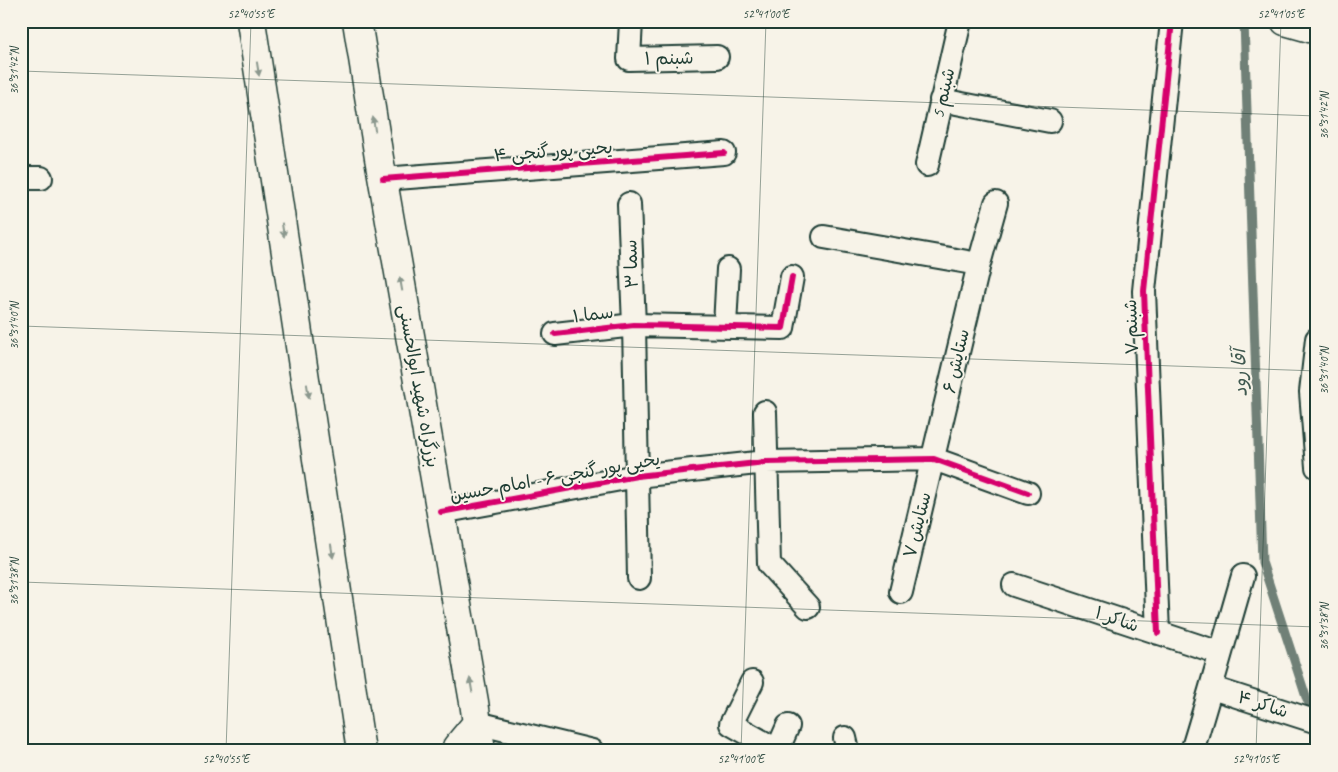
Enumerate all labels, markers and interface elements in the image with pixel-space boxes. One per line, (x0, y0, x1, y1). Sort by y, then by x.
text: 52°40'55"E (228, 6, 276, 22)
text: 52°41'00"E (743, 6, 791, 22)
text: 52°41'05"E (1258, 6, 1306, 22)
text: 36°31'42"N (6, 46, 22, 95)
street label: شبنم ۱ (644, 47, 694, 72)
one-way arrow (255, 62, 263, 78)
street label: شبنم 5 (927, 66, 962, 121)
text: 36°31'42"N (1316, 91, 1332, 140)
one-way arrow (369, 115, 377, 131)
street label: یحیی پور گنجی ۴ (493, 136, 613, 167)
one-way arrow (280, 222, 288, 238)
street label: سما ۳ (619, 239, 643, 289)
one-way arrow (397, 275, 405, 291)
street label: شبنم ۷ (1119, 299, 1146, 355)
text: 36°31'40"N (6, 301, 22, 350)
street label: سما ۱ (571, 301, 615, 327)
street label: بزرگراه شهید ابوالحسنی (394, 303, 444, 469)
street label: ستایش ۶ (938, 327, 974, 395)
water label: آقا رود (1227, 344, 1253, 397)
text: 36°31'40"N (1316, 346, 1332, 395)
one-way arrow (304, 383, 312, 399)
street label: یحیی پور گنجی ۶ - امام حسین (448, 448, 662, 509)
street label: ستایش ۷ (898, 490, 936, 560)
one-way arrow (328, 544, 336, 560)
text: 36°31'38"N (6, 557, 22, 606)
street label: شاکر ۱ (1092, 601, 1142, 637)
text: 36°31'38"N (1316, 602, 1332, 651)
one-way arrow (467, 677, 475, 693)
street label: شاکر ۴ (1235, 686, 1291, 722)
text: 52°40'55"E (203, 751, 251, 767)
text: 52°41'00"E (718, 751, 766, 767)
text: 52°41'05"E (1233, 751, 1281, 767)

